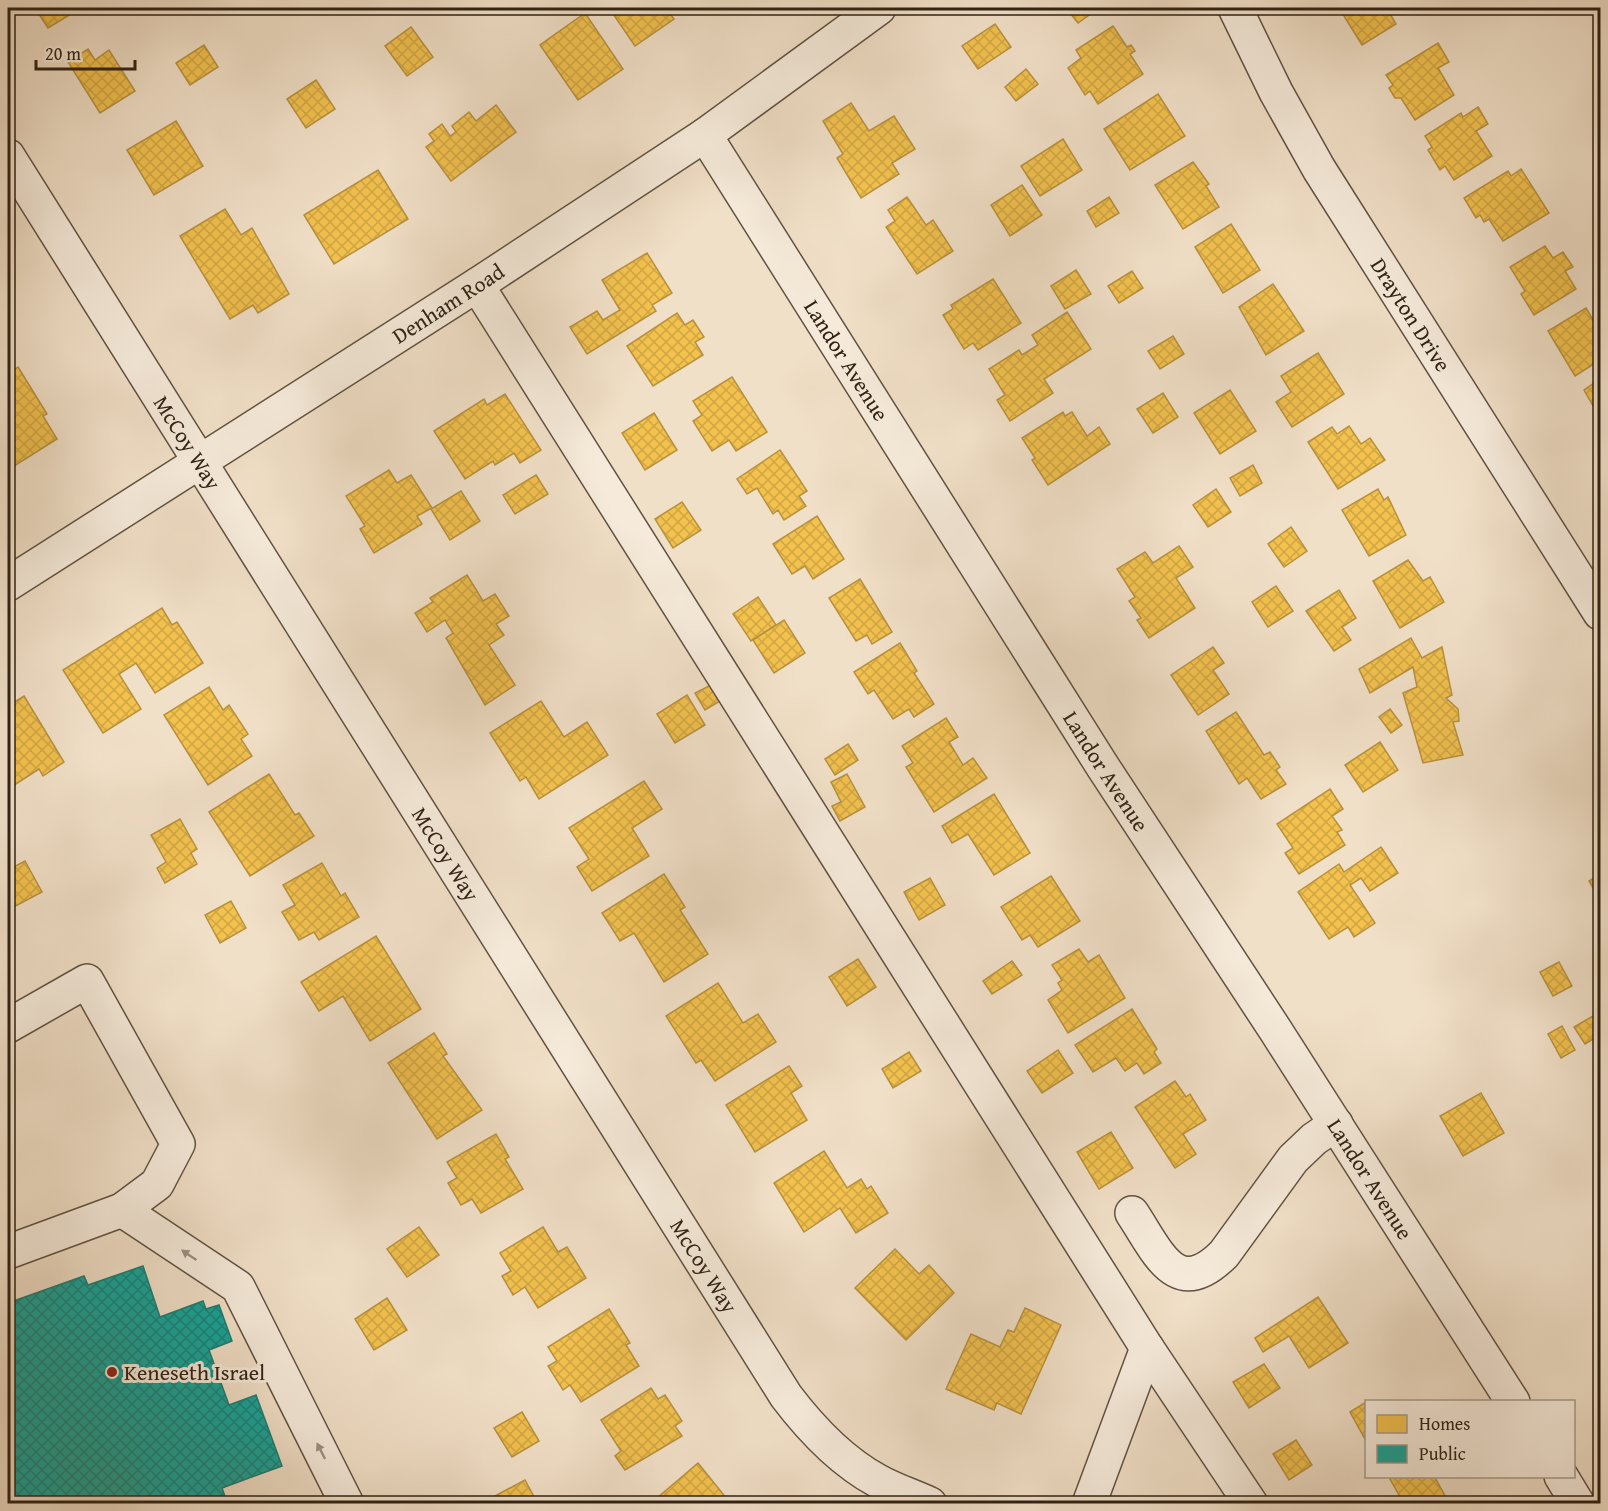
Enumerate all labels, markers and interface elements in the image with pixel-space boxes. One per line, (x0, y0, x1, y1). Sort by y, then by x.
scale bar (36, 33, 135, 71)
text: 20 m (45, 40, 81, 67)
street label: Drayton Drive (1363, 251, 1459, 378)
street label: Denham Road (386, 255, 511, 351)
street label: Landor Avenue (796, 293, 897, 427)
street label: McCoy Way (146, 389, 229, 496)
street label: Landor Avenue (1055, 704, 1157, 838)
street label: McCoy Way (404, 801, 488, 907)
street label: Landor Avenue (1320, 1112, 1421, 1246)
street label: McCoy Way (662, 1212, 746, 1319)
one-way arrow (181, 1249, 197, 1260)
place label: Keneseth Israel (124, 1356, 265, 1388)
marker: Keneseth Israel (105, 1365, 119, 1379)
legend (1365, 1400, 1575, 1478)
text: Homes (1419, 1410, 1470, 1437)
text: Public (1419, 1440, 1466, 1467)
one-way arrow (316, 1443, 325, 1460)

